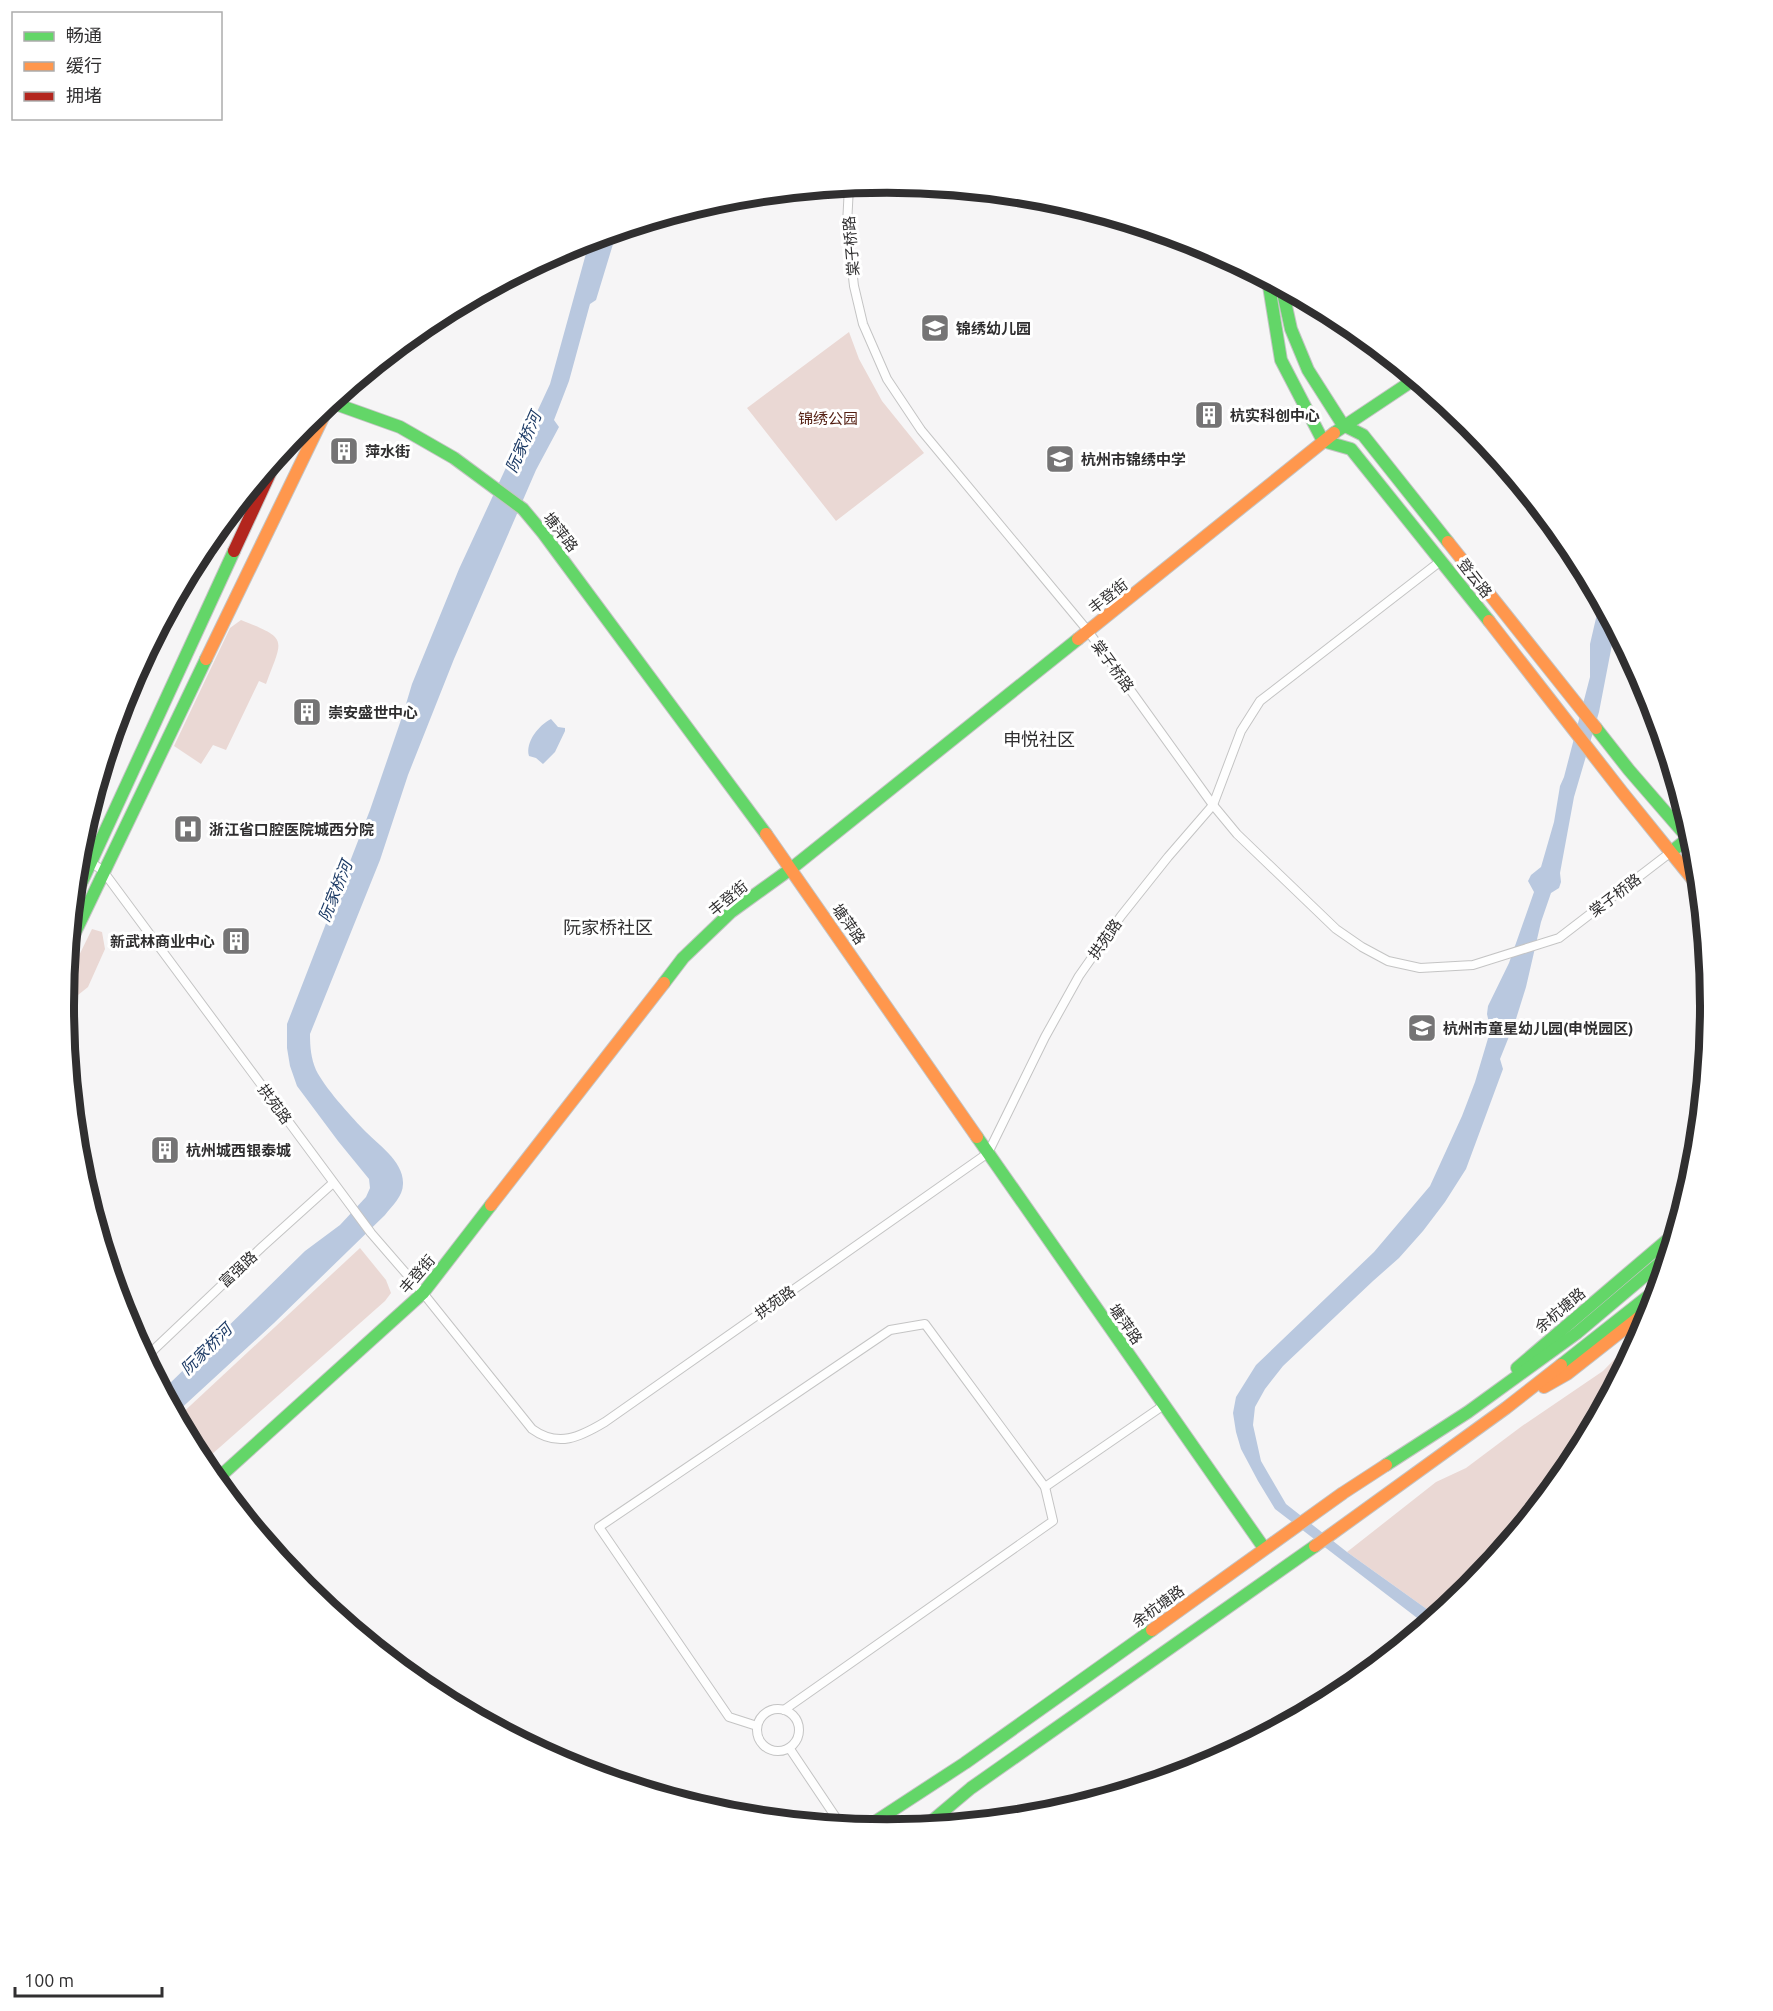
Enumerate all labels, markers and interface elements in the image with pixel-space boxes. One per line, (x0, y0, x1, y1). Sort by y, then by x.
legend (12, 12, 222, 120)
text: 畅通 (66, 25, 102, 45)
text: 缓行 (66, 55, 102, 75)
text: 拥堵 (66, 85, 102, 105)
street label: 棠子桥路 (840, 215, 862, 277)
school or university icon: 锦绣幼儿园 (919, 312, 951, 344)
place label: 锦绣幼儿园 (956, 320, 1031, 337)
building icon: 杭实科创中心 (1193, 399, 1225, 431)
water label: 阮家桥河 (502, 406, 545, 475)
place label: 杭实科创中心 (1230, 407, 1320, 424)
park label: 锦绣公园 (798, 410, 858, 427)
building icon: 萍水街 (328, 435, 360, 467)
place label: 萍水街 (365, 443, 410, 460)
school or university icon: 杭州市锦绣中学 (1044, 443, 1076, 475)
place label: 杭州市锦绣中学 (1081, 451, 1186, 468)
street label: 塘萍路 (540, 509, 582, 555)
street label: 登云路 (1454, 555, 1496, 601)
street label: 丰登街 (1085, 575, 1131, 617)
street label: 棠子桥路 (1088, 637, 1138, 695)
building icon: 崇安盛世中心 (291, 696, 323, 728)
place label: 崇安盛世中心 (328, 704, 418, 721)
district label: 申悦社区 (1003, 729, 1075, 749)
hospital icon: 浙江省口腔医院城西分院 (172, 813, 204, 845)
place label: 浙江省口腔医院城西分院 (209, 821, 374, 838)
water label: 阮家桥河 (315, 855, 356, 924)
street label: 棠子桥路 (1586, 870, 1644, 920)
street label: 丰登街 (705, 877, 751, 919)
street label: 塘萍路 (829, 901, 869, 947)
street label: 拱苑路 (1085, 916, 1125, 962)
district label: 阮家桥社区 (563, 917, 653, 937)
building icon: 新武林商业中心 (220, 925, 252, 957)
place label: 新武林商业中心 (110, 933, 215, 950)
school or university icon: 杭州市童星幼儿园(申悦园区) (1406, 1012, 1438, 1044)
place label: 杭州市童星幼儿园(申悦园区) (1443, 1020, 1633, 1037)
street label: 拱苑路 (255, 1081, 295, 1127)
building icon: 杭州城西银泰城 (149, 1134, 181, 1166)
place label: 杭州城西银泰城 (186, 1142, 291, 1159)
street label: 富强路 (216, 1247, 260, 1291)
street label: 丰登街 (396, 1251, 438, 1297)
street label: 拱苑路 (752, 1282, 798, 1322)
street label: 余杭塘路 (1532, 1284, 1588, 1336)
street label: 塘萍路 (1106, 1301, 1146, 1347)
water label: 阮家桥河 (177, 1318, 237, 1378)
street label: 余杭塘路 (1129, 1581, 1187, 1631)
scale bar (15, 1960, 162, 1998)
text: 100 m (24, 1970, 74, 1990)

